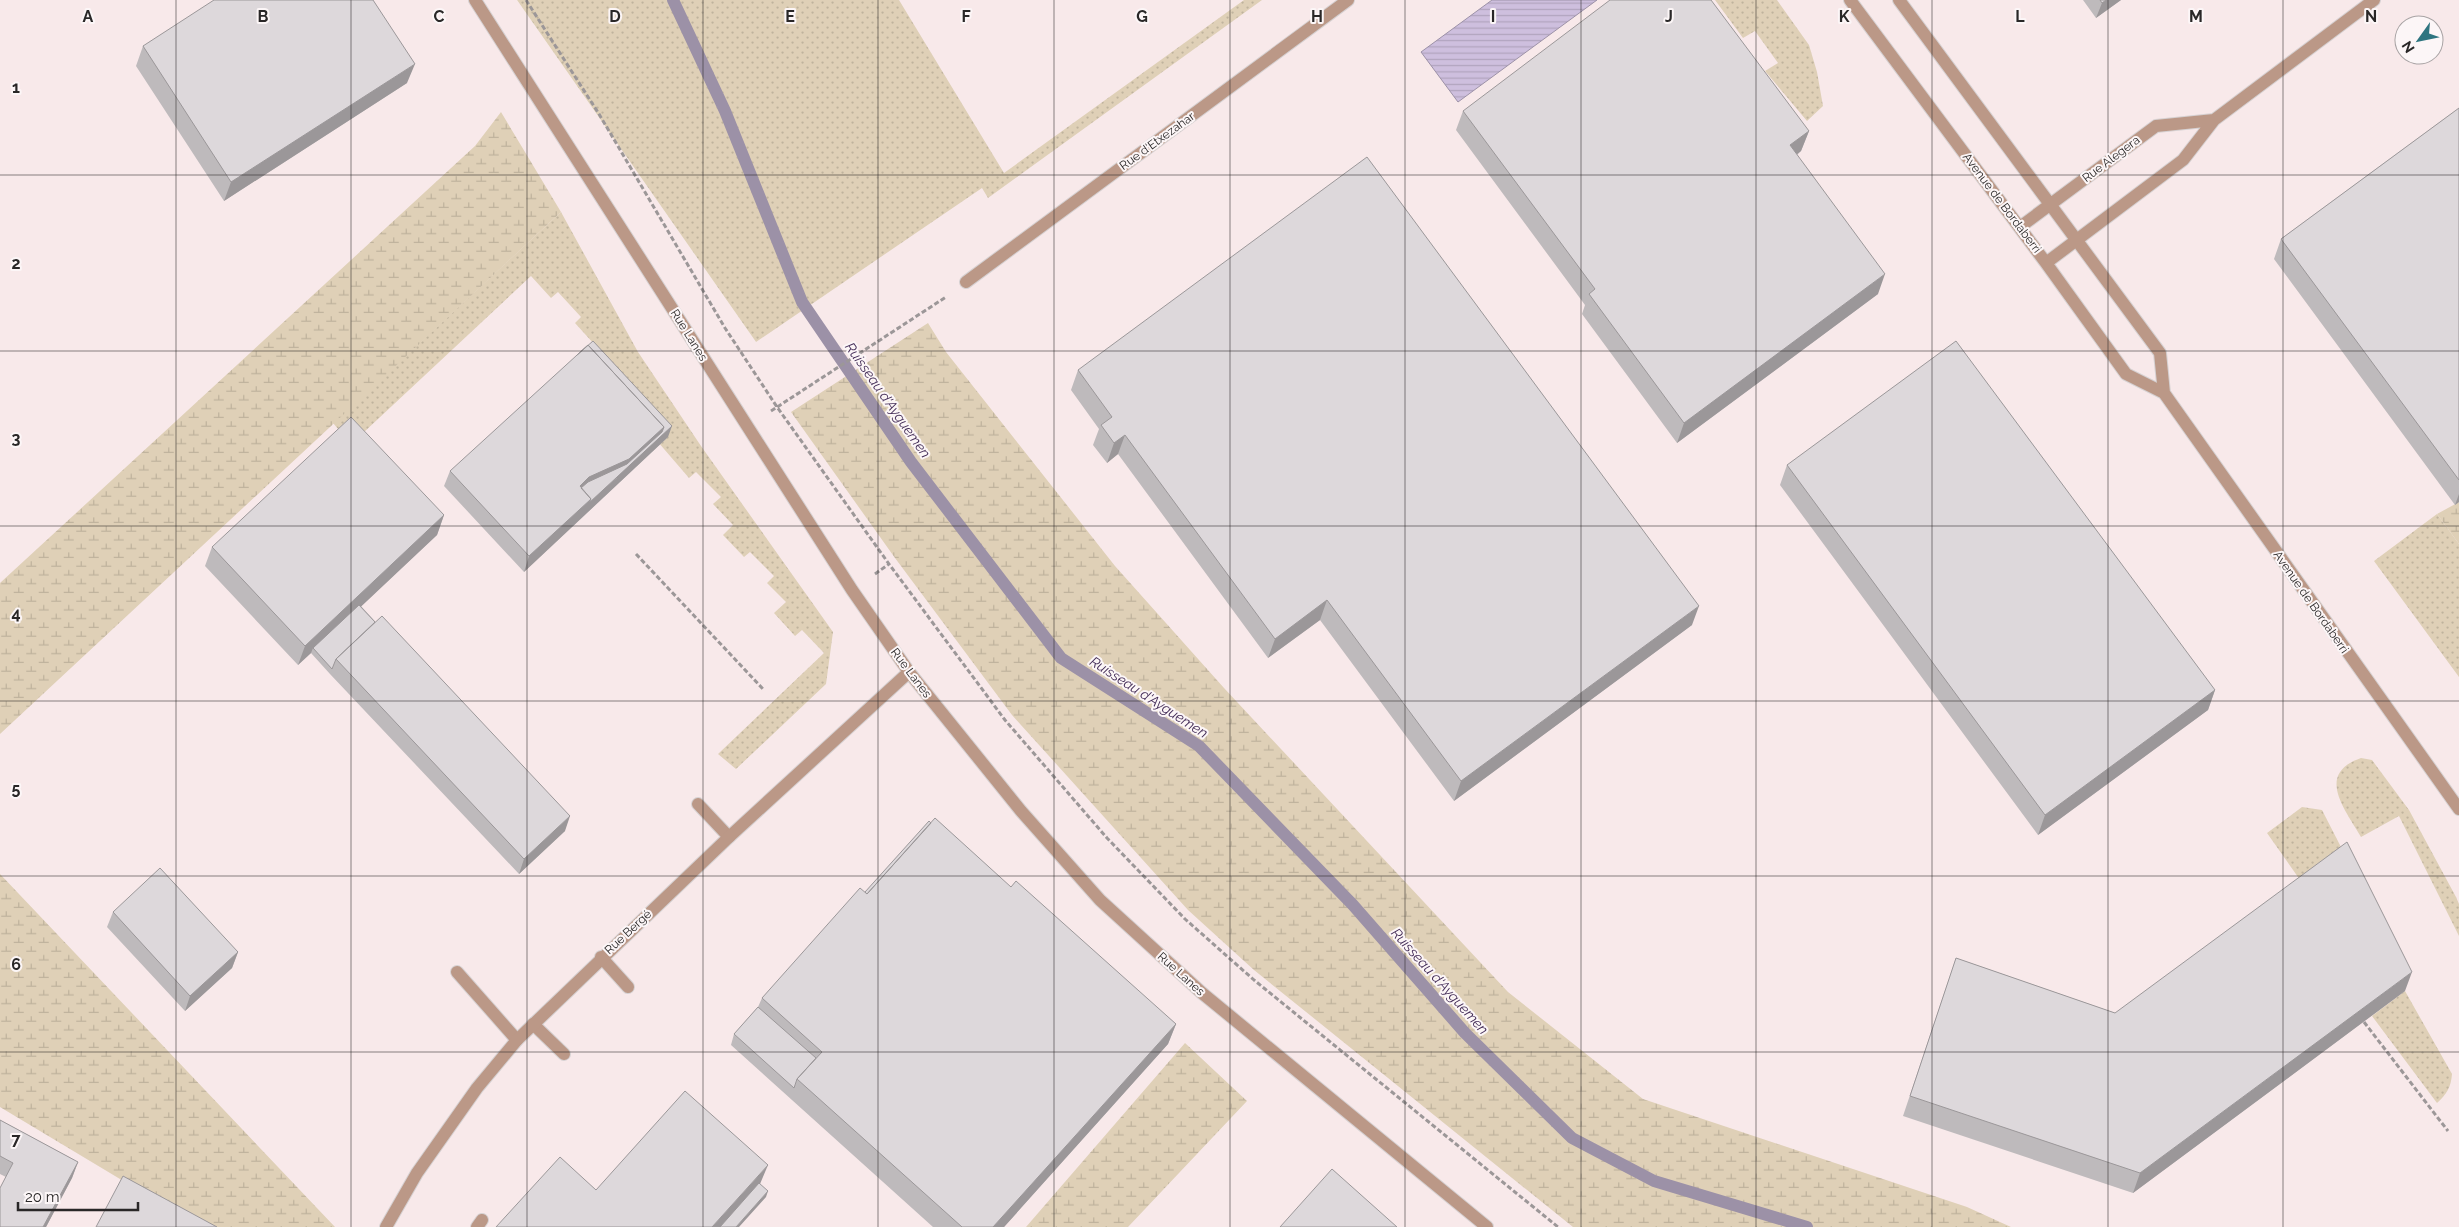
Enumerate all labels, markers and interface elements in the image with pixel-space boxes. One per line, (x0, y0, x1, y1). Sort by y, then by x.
text: A (83, 7, 94, 26)
text: B (258, 7, 269, 26)
text: C (434, 7, 445, 26)
text: D (609, 7, 621, 26)
text: E (785, 7, 795, 26)
text: F (961, 7, 971, 26)
text: G (1136, 7, 1148, 26)
text: H (1311, 7, 1323, 26)
text: I (1491, 7, 1495, 26)
text: J (1665, 7, 1673, 26)
text: K (1839, 7, 1850, 26)
text: L (2015, 7, 2025, 26)
text: M (2189, 7, 2203, 26)
text: N (2365, 7, 2377, 26)
north arrow (2394, 15, 2444, 65)
text: N (2398, 38, 2418, 56)
text: 1 (12, 78, 20, 97)
street label: Rue d'Etxezahar (1117, 109, 1198, 173)
street label: Rue Alegera (2080, 133, 2142, 185)
street label: Avenue de Bordaberri (1960, 150, 2044, 256)
text: 2 (11, 254, 21, 273)
street label: Rue Lanes (668, 307, 711, 364)
water label: Ruisseau d'Ayguemen (842, 339, 934, 461)
text: 3 (12, 429, 21, 448)
street label: Avenue de Bordaberri (2270, 548, 2352, 656)
text: 4 (11, 604, 21, 623)
street label: Rue Lanes (888, 645, 934, 701)
water label: Ruisseau d'Ayguemen (1087, 653, 1211, 741)
text: 5 (12, 779, 21, 798)
street label: Rue Bergé (602, 907, 654, 957)
water label: Ruisseau d'Ayguemen (1388, 925, 1492, 1037)
street label: Rue Lanes (1155, 949, 1208, 999)
text: 6 (11, 955, 21, 974)
text: 7 (12, 1130, 21, 1149)
scale bar (18, 1180, 138, 1212)
text: 20 m (25, 1188, 60, 1206)

